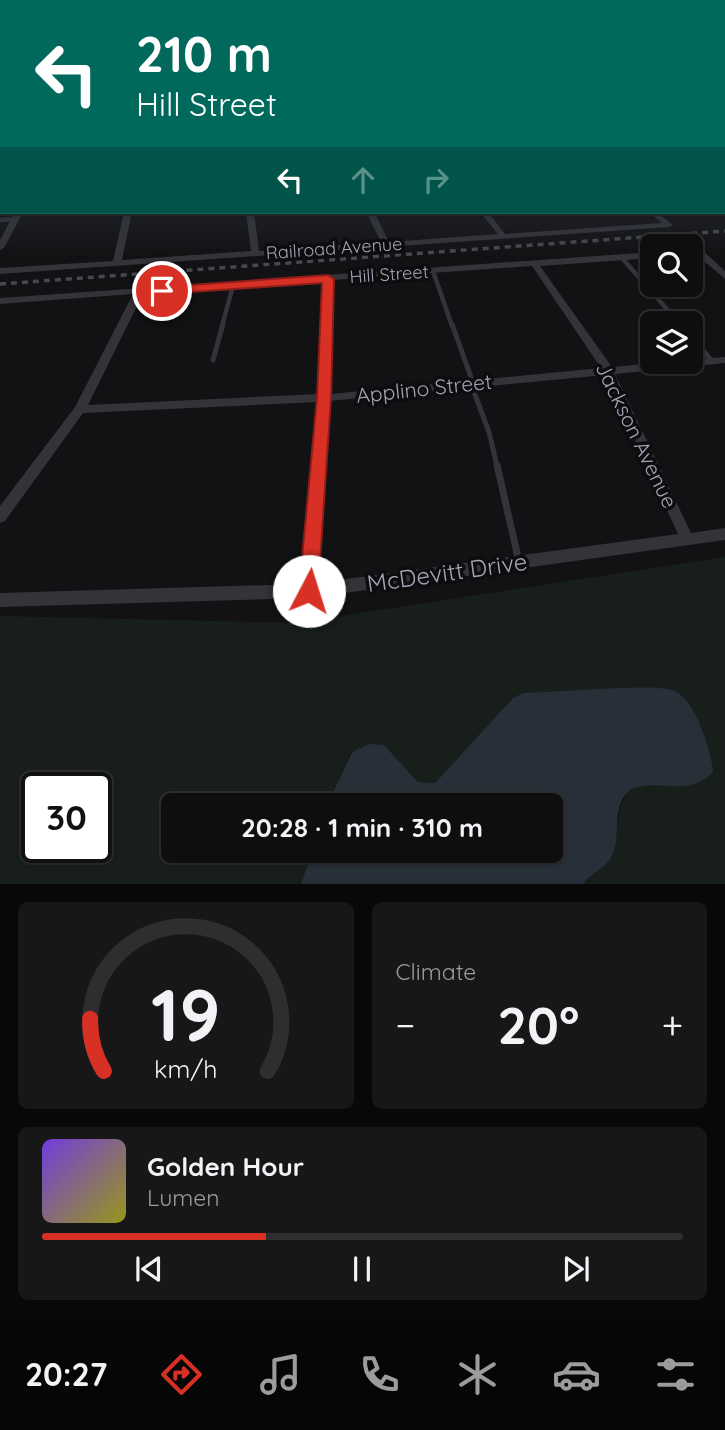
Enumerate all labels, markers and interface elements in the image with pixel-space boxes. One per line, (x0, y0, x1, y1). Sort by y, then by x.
text: 210 m (136, 23, 272, 84)
icon: left (21, 28, 112, 119)
text: Hill Street (136, 84, 277, 124)
icon: left (271, 161, 309, 199)
icon: ahead (344, 161, 382, 199)
icon: right (417, 161, 455, 199)
street label: Railroad Avenue (265, 232, 403, 264)
map controls (640, 234, 703, 374)
button: search (640, 234, 703, 297)
street label: Hill Street (349, 260, 429, 288)
pin (132, 261, 192, 321)
icon: arrive (143, 272, 181, 310)
button: layers (640, 311, 703, 374)
street label: Jackson Avenue (590, 358, 684, 512)
street label: Applino Street (355, 368, 493, 408)
street label: McDevitt Drive (365, 546, 529, 598)
position arrow (272, 554, 346, 628)
speed limit sign: 30 (21, 772, 112, 863)
text: 20:28 · 1 min · 310 m (241, 811, 483, 844)
text: Climate (396, 957, 476, 986)
text: 19 (151, 969, 221, 1060)
text: 20° (497, 992, 579, 1057)
text: − (396, 1001, 415, 1049)
text: + (662, 1001, 683, 1049)
text: km/h (154, 1053, 217, 1084)
text: Golden Hour (147, 1150, 304, 1183)
text: Lumen (147, 1183, 220, 1212)
icon: previous (130, 1250, 168, 1288)
icon: pause (343, 1250, 381, 1288)
icon: next (557, 1250, 595, 1288)
icon: directions (157, 1350, 206, 1399)
icon: music (256, 1350, 305, 1399)
icon: phone (355, 1350, 404, 1399)
icon: climate (453, 1350, 502, 1399)
icon: car (552, 1350, 601, 1399)
icon: filters (651, 1350, 700, 1399)
text: 20:27 (25, 1354, 107, 1394)

